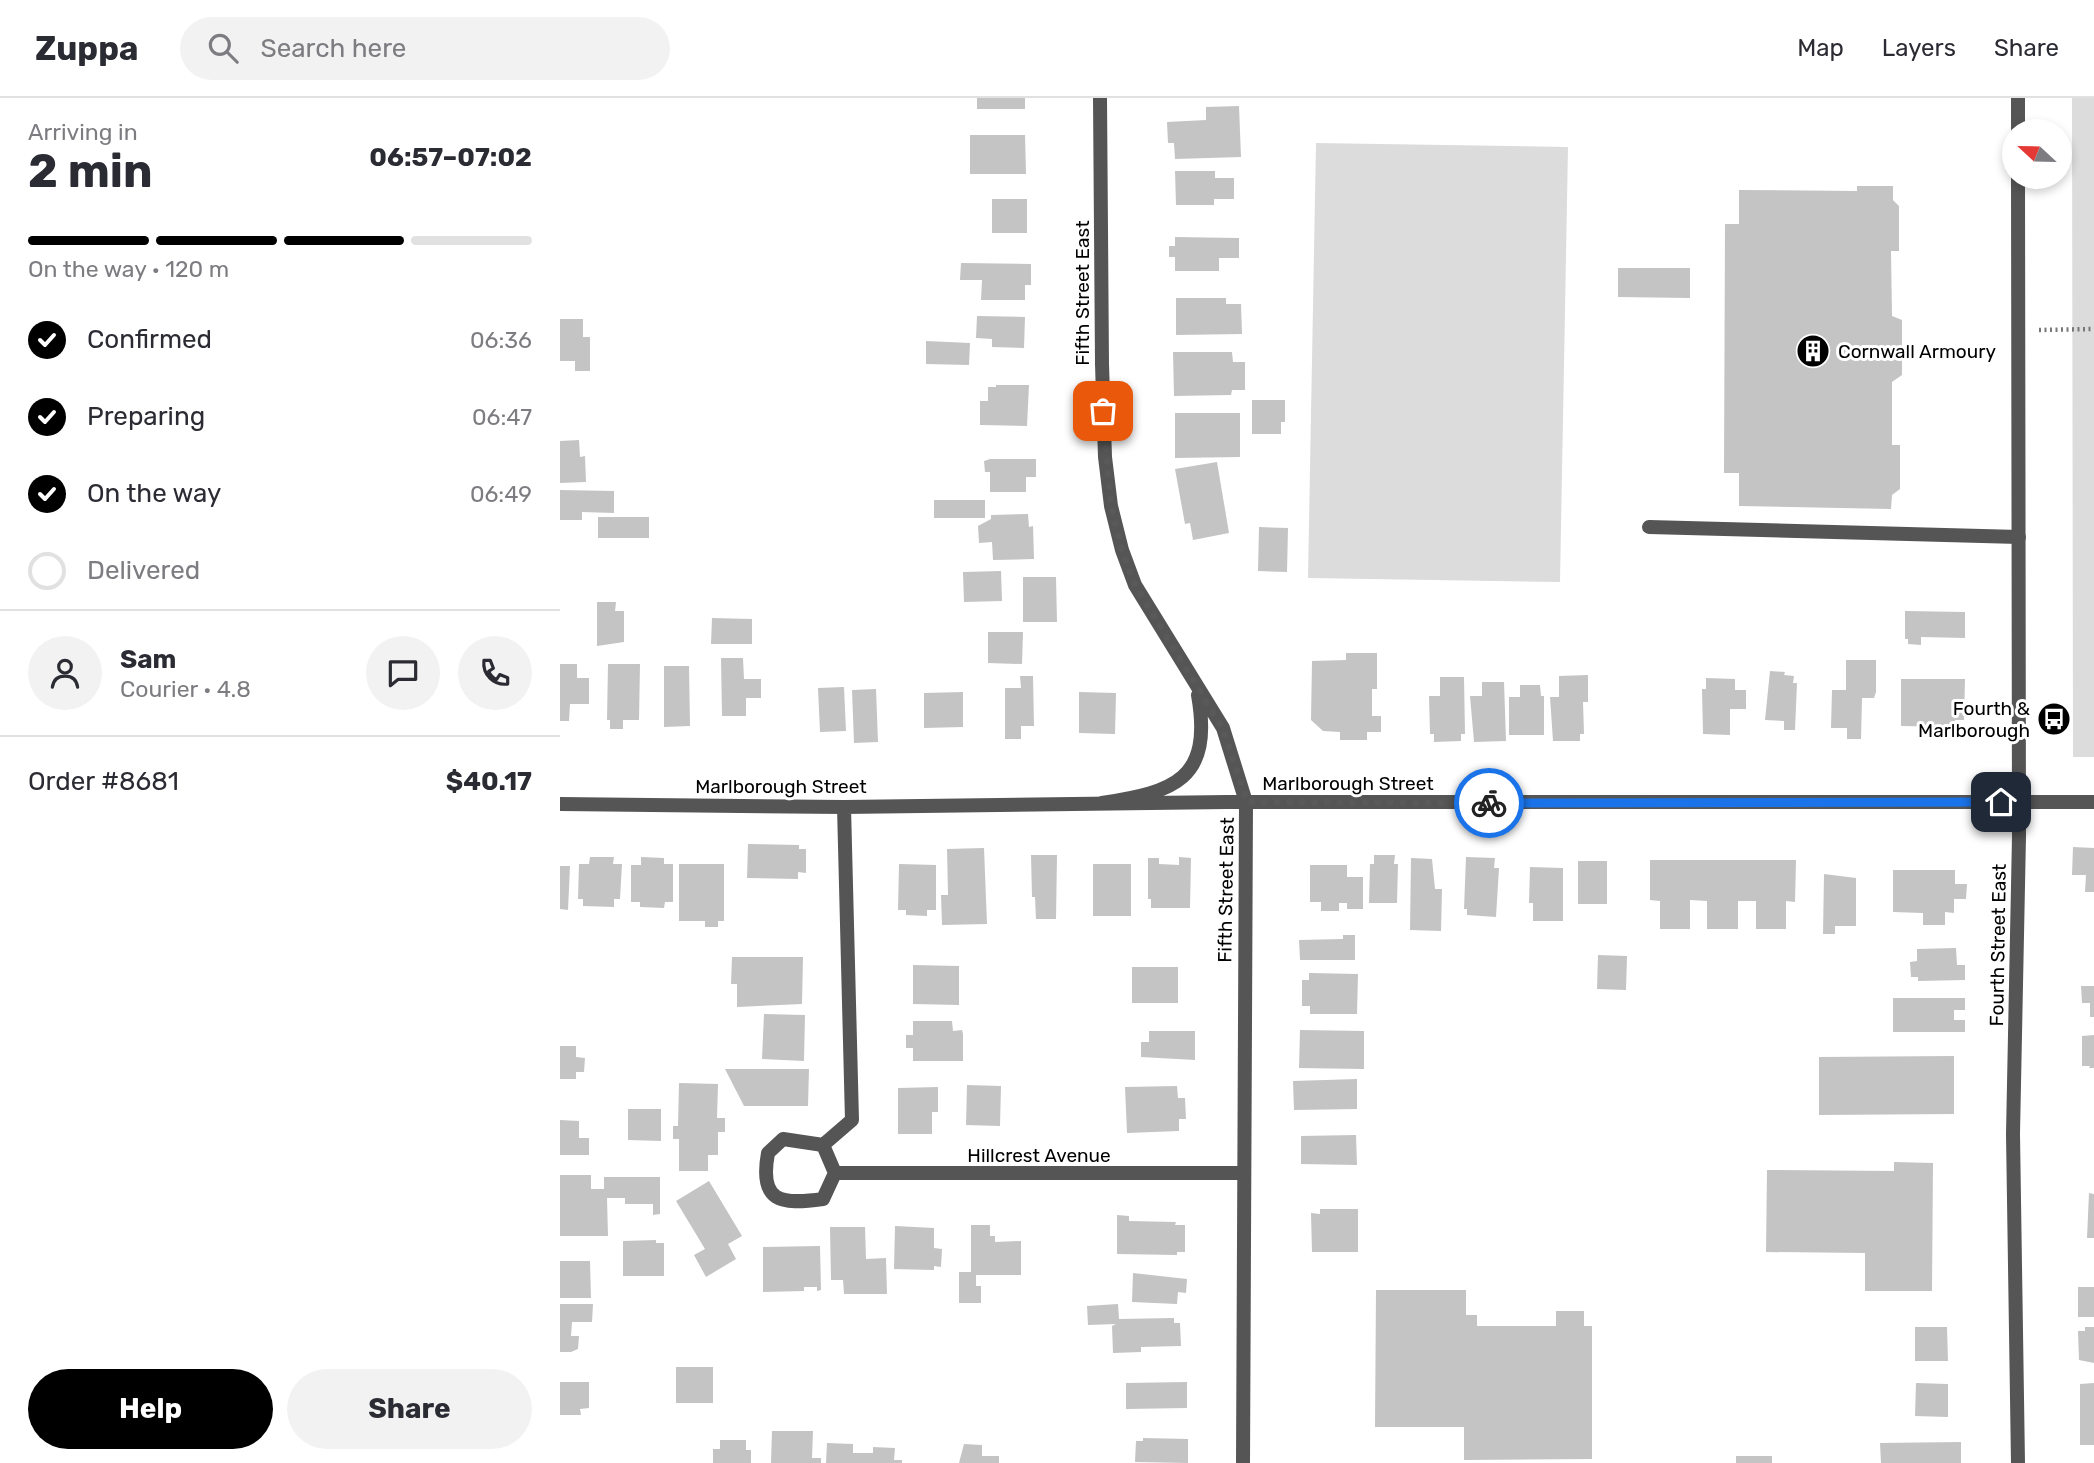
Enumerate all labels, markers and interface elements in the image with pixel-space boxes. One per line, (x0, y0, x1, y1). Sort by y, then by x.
search box (180, 17, 670, 80)
text: Zuppa (35, 29, 138, 68)
icon: search (204, 29, 242, 67)
text: Search here (260, 33, 406, 64)
text: Map (1797, 34, 1844, 62)
text: Layers (1882, 34, 1956, 62)
text: Share (1994, 34, 2059, 62)
text: Arriving in (28, 118, 138, 146)
north arrow (2002, 119, 2072, 189)
map controls (2002, 119, 2072, 189)
text: 06:57–07:02 (369, 142, 532, 173)
text: 2 min (28, 144, 153, 199)
street label: Fifth Street East (1071, 220, 1094, 366)
text: On the way · 120 m (28, 255, 229, 283)
icon: check (28, 321, 66, 359)
text: Confirmed (87, 324, 212, 355)
text: 06:36 (470, 326, 532, 354)
building icon: Cornwall Armoury (1794, 332, 1832, 370)
place label: Cornwall Armoury (1838, 340, 1996, 363)
pin (1073, 381, 1133, 441)
icon: bag (1084, 392, 1122, 430)
icon: check (28, 398, 66, 436)
text: Preparing (87, 401, 205, 432)
text: 06:47 (472, 403, 532, 431)
icon: check (28, 475, 66, 513)
text: On the way (87, 478, 221, 509)
text: 06:49 (470, 480, 532, 508)
text: Delivered (87, 555, 200, 586)
button: person (28, 636, 102, 710)
button: chat (366, 636, 440, 710)
button: phone (458, 636, 532, 710)
text: Sam (120, 644, 176, 675)
text: Courier · 4.8 (120, 675, 251, 703)
place label: Fourth & Marlborough (1918, 697, 2030, 742)
bus stop icon: Fourth & Marlborough (2035, 700, 2073, 738)
text: Order #8681 (28, 766, 179, 797)
text: $40.17 (446, 766, 532, 797)
courier (1454, 768, 1524, 838)
street label: Marlborough Street (1262, 772, 1434, 795)
pin (1971, 772, 2031, 832)
street label: Marlborough Street (695, 775, 867, 798)
icon: home (1982, 783, 2020, 821)
icon: bike (1470, 784, 1508, 822)
street label: Fifth Street East (1213, 817, 1239, 963)
street label: Fourth Street East (1985, 863, 2011, 1027)
street label: Hillcrest Avenue (967, 1144, 1111, 1167)
button: Help (28, 1369, 273, 1449)
button: Share (287, 1369, 532, 1449)

